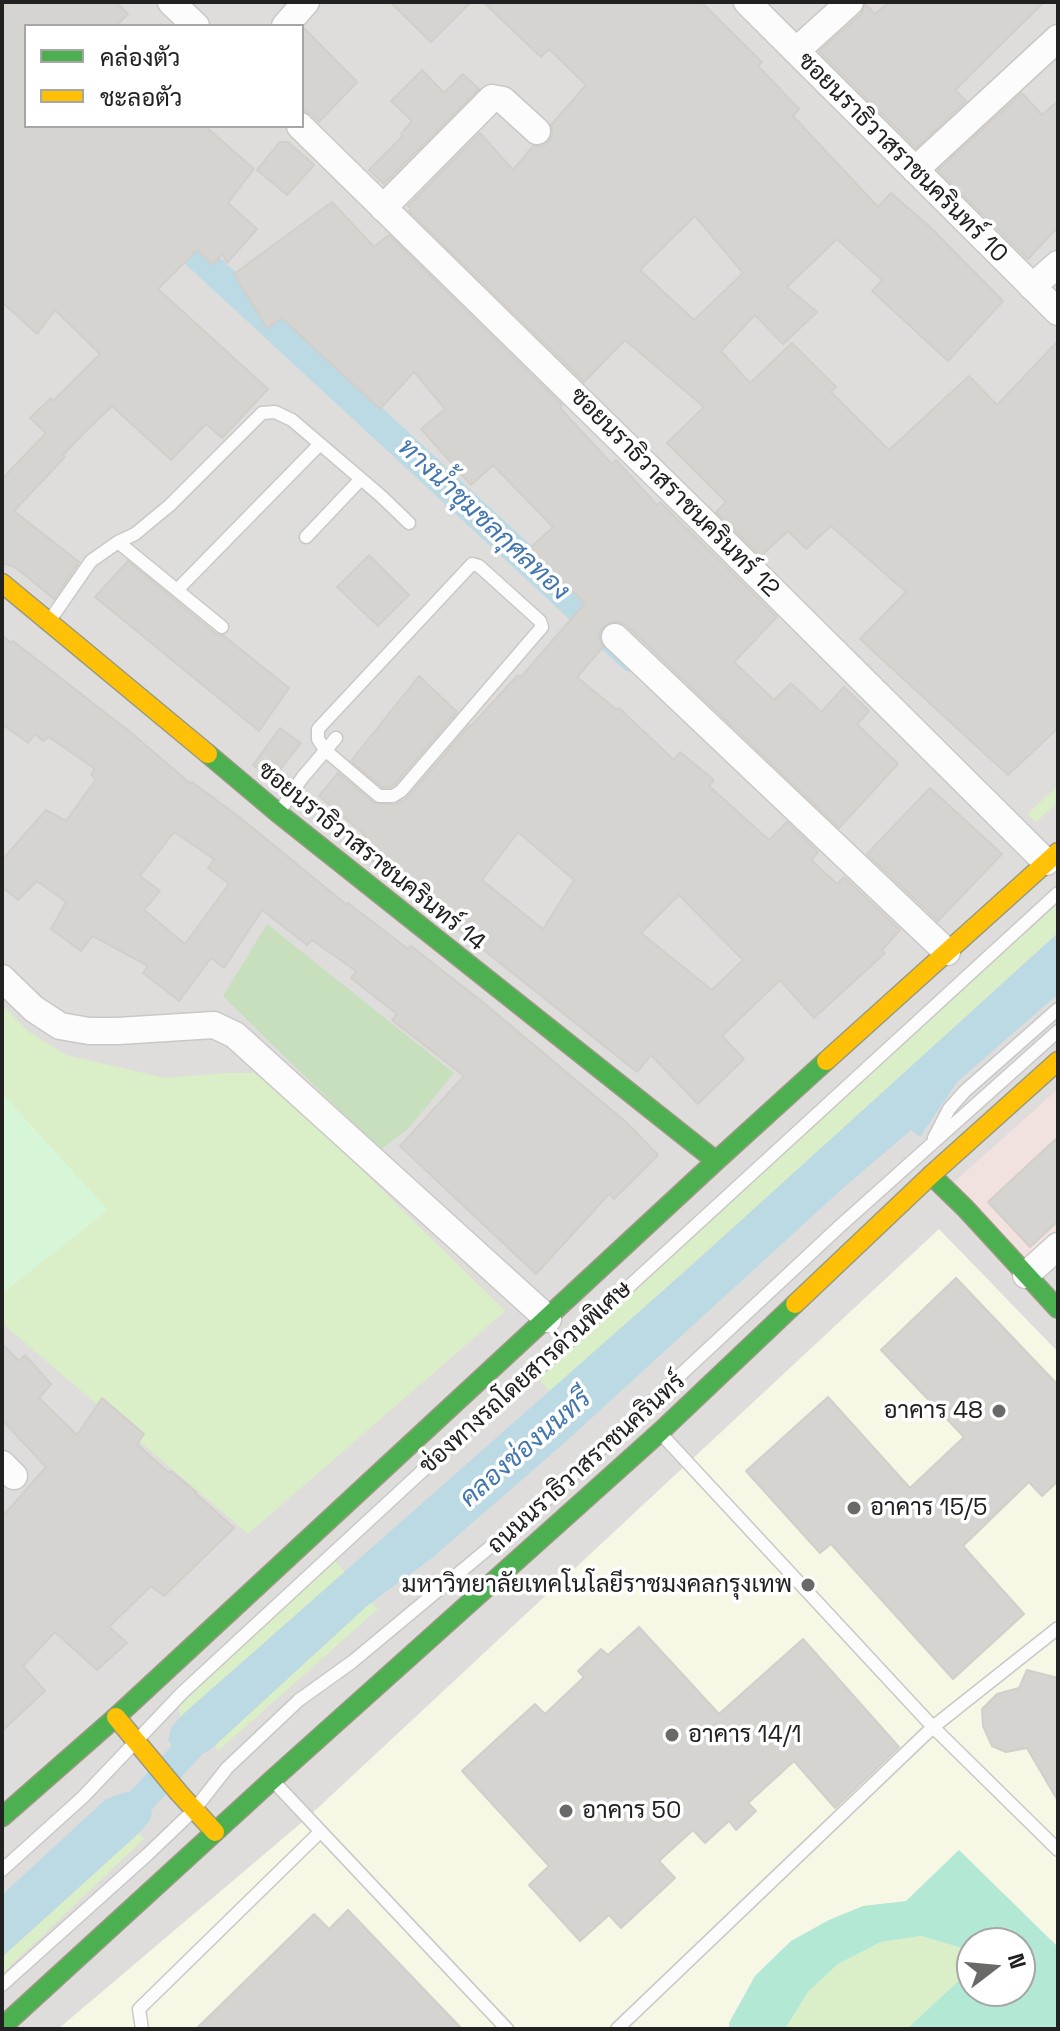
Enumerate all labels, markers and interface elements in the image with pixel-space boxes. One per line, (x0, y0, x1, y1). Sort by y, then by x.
legend (24, 24, 304, 128)
text: คล่องตัว (100, 42, 180, 73)
street label: ซอยนราธิวาสราชนครินทร์ 10 (791, 47, 1013, 269)
text: ชะลอตัว (100, 82, 182, 113)
street label: ซอยนราธิวาสราชนครินทร์ 12 (563, 382, 785, 604)
water label: ทางน้ำชุมชลกุศลทอง (391, 433, 575, 607)
street label: ซอยนราธิวาสราชนครินทร์ 14 (251, 756, 491, 958)
street label: ช่องทางรถโดยสารด่วนพิเศษ (414, 1275, 638, 1481)
street label: ถนนนราธิวาสราชนครินทร์ (482, 1368, 692, 1560)
water label: คลองช่องนนทรี (454, 1384, 598, 1514)
place label: อาคาร 48 (883, 1397, 983, 1425)
marker: อาคาร 48 (990, 1402, 1008, 1420)
place label: อาคาร 15/5 (870, 1494, 987, 1522)
marker: อาคาร 15/5 (845, 1499, 863, 1517)
place label: มหาวิทยาลัยเทคโนโลยีราชมงคลกรุงเทพ (402, 1571, 792, 1599)
marker: มหาวิทยาลัยเทคโนโลยีราชมงคลกรุงเทพ (799, 1576, 817, 1594)
place label: อาคาร 14/1 (688, 1721, 802, 1749)
marker: อาคาร 14/1 (663, 1726, 681, 1744)
place label: อาคาร 50 (582, 1797, 681, 1825)
marker: อาคาร 50 (557, 1802, 575, 1820)
north arrow (956, 1927, 1036, 2007)
text: N (1002, 1950, 1033, 1972)

